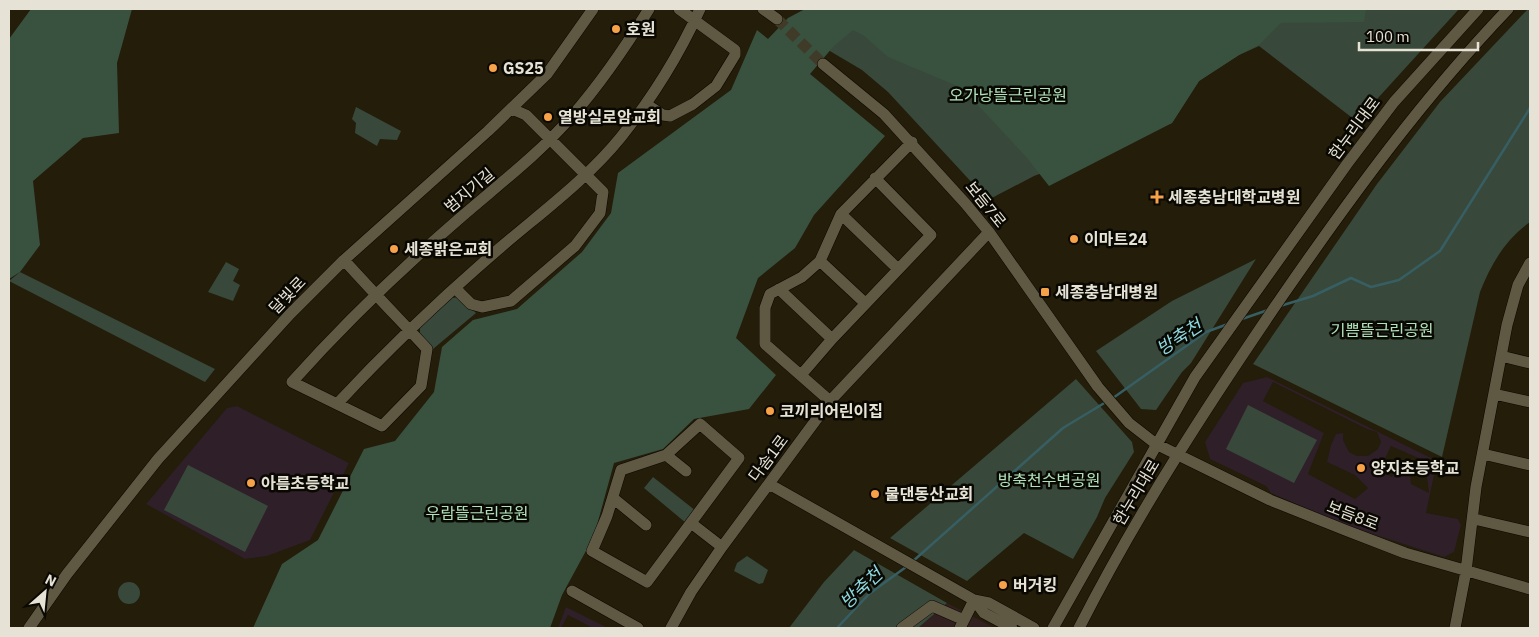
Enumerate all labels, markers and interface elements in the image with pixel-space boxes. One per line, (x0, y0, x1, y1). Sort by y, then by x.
place label: 호원 (626, 19, 655, 39)
scale bar (1359, 20, 1478, 52)
marker: 호원 (610, 23, 622, 35)
text: 100 m (1366, 27, 1410, 46)
place label: GS25 (503, 58, 544, 78)
marker: GS25 (487, 62, 499, 74)
park label: 오가낭뜰근린공원 (949, 85, 1067, 105)
street label: 한누리대로 (1324, 92, 1384, 163)
place label: 열방실로암교회 (558, 107, 661, 127)
marker: 열방실로암교회 (542, 111, 554, 123)
street label: 범지기길 (440, 163, 498, 217)
street label: 보듬7로 (961, 177, 1011, 231)
place label: 세종충남대학교병원 (1168, 187, 1300, 207)
marker: 세종충남대학교병원 (1150, 190, 1164, 204)
place label: 이마트24 (1084, 229, 1148, 249)
marker: 이마트24 (1068, 233, 1080, 245)
place label: 세종밝은교회 (404, 239, 492, 259)
marker: 세종밝은교회 (388, 243, 400, 255)
street label: 달빛로 (264, 272, 310, 318)
place label: 세종충남대병원 (1055, 282, 1158, 302)
marker: 세종충남대병원 (1039, 286, 1051, 298)
water label: 방축천 (1152, 312, 1208, 360)
park label: 기쁨뜰근린공원 (1330, 320, 1434, 340)
place label: 코끼리어린이집 (780, 401, 883, 421)
marker: 코끼리어린이집 (764, 405, 776, 417)
street label: 다솜1로 (744, 430, 792, 485)
street label: 한누리대로 (1108, 455, 1164, 529)
place label: 양지초등학교 (1371, 458, 1460, 478)
marker: 양지초등학교 (1355, 462, 1367, 474)
park label: 방축천수변공원 (997, 470, 1101, 490)
place label: 아름초등학교 (261, 473, 350, 493)
marker: 아름초등학교 (245, 477, 257, 489)
place label: 물댄동산교회 (885, 484, 973, 504)
marker: 물댄동산교회 (869, 488, 881, 500)
street label: 보듬8로 (1324, 496, 1382, 534)
park label: 우람뜰근린공원 (425, 503, 529, 523)
water label: 방축천 (835, 561, 889, 613)
north arrow (20, 567, 70, 617)
text: N (42, 570, 60, 591)
place label: 버거킹 (1013, 575, 1057, 595)
marker: 버거킹 (997, 579, 1009, 591)

